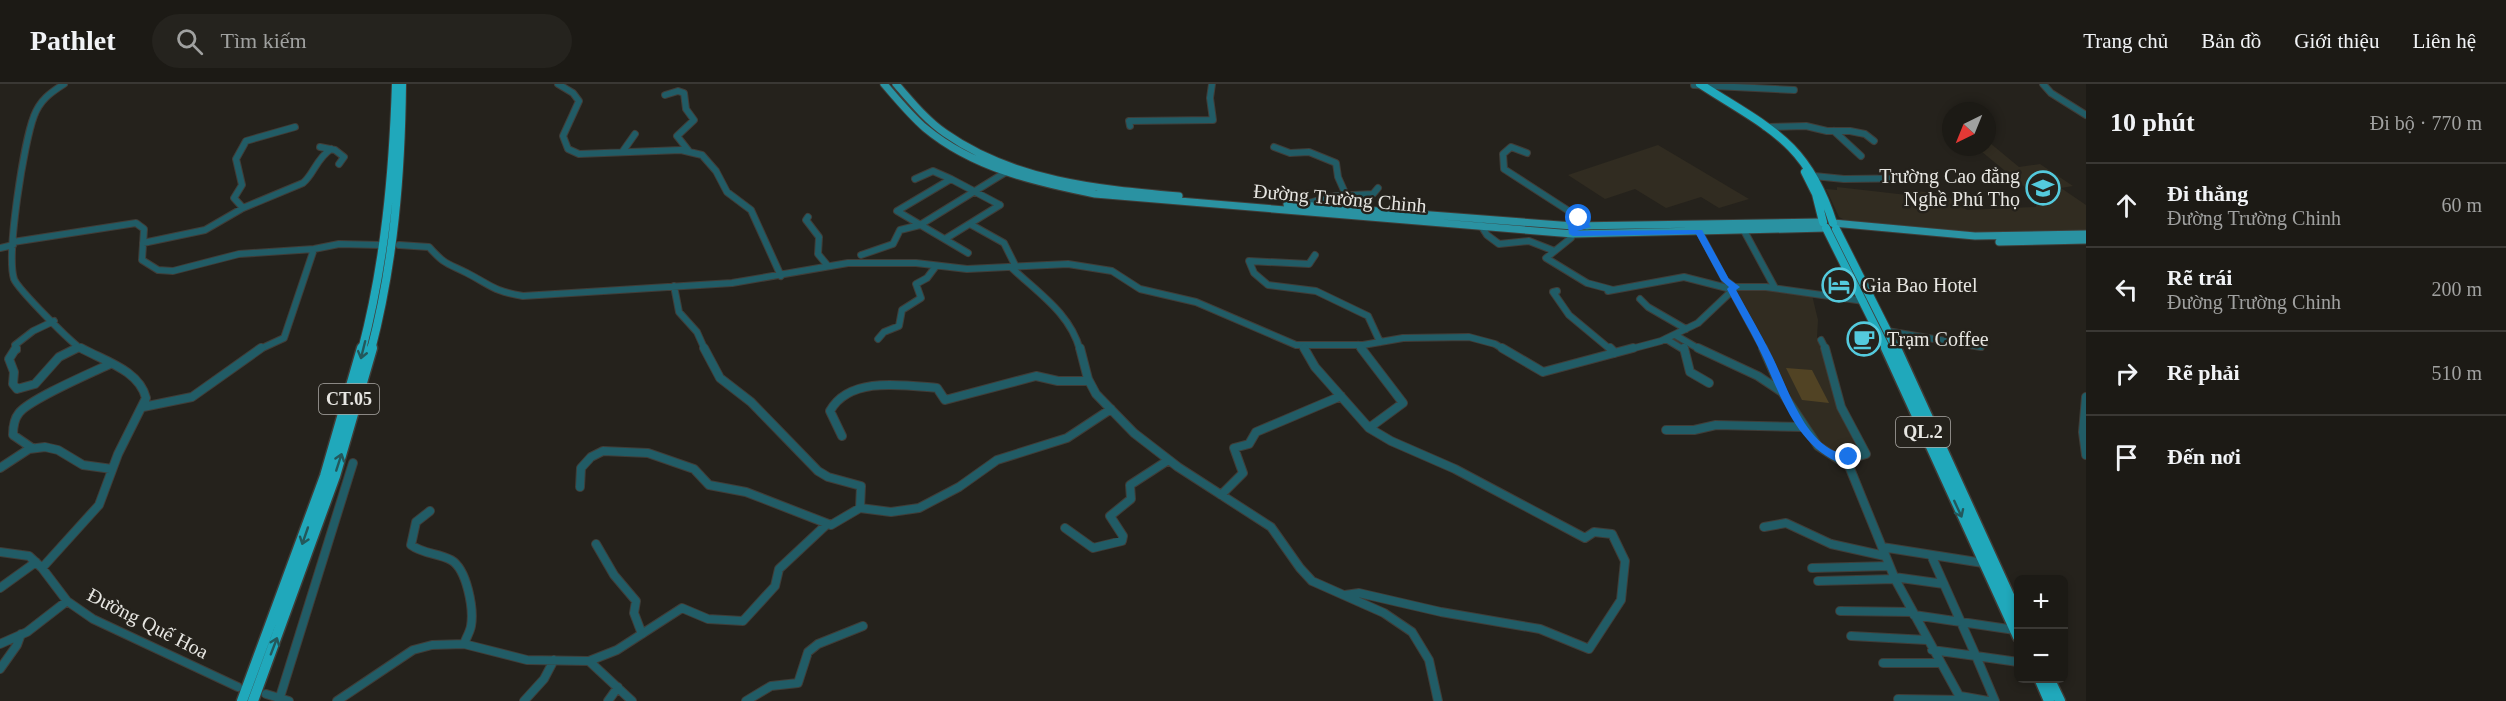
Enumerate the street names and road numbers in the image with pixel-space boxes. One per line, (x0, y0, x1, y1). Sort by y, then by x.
street label: Đường Trường Chinh (1252, 179, 1428, 218)
road number: CT.05 (319, 384, 379, 414)
road number: QL.2 (1896, 417, 1950, 447)
street label: Đường Quế Hoa (84, 583, 212, 664)

